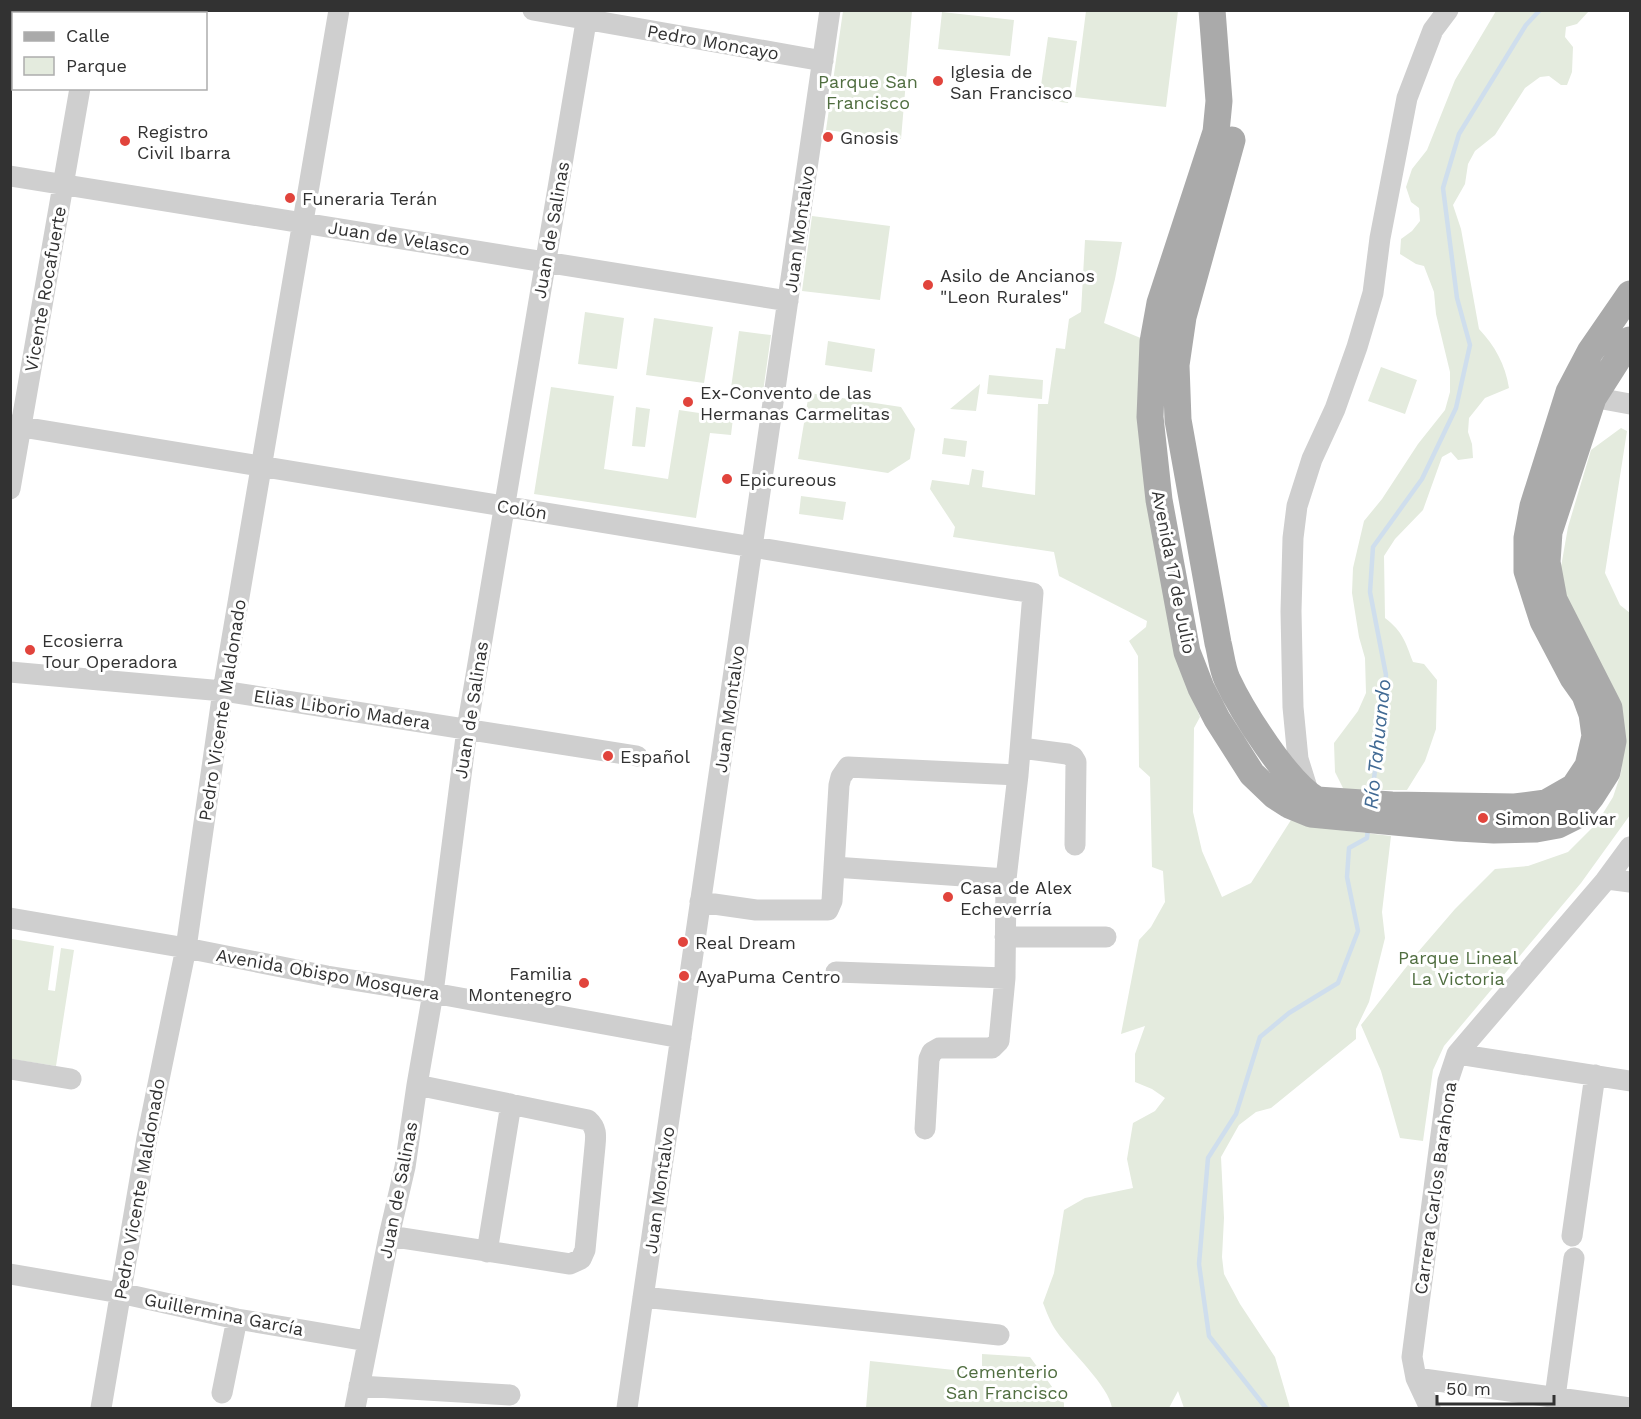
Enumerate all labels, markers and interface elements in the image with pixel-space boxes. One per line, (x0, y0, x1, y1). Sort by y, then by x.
legend (12, 12, 207, 90)
street label: Pedro Moncayo (645, 20, 781, 64)
text: Calle (66, 25, 110, 46)
text: Parque (66, 55, 127, 76)
place label: Iglesia de San Francisco (950, 61, 1073, 103)
park label: Parque San Francisco (818, 71, 918, 113)
marker: Iglesia de San Francisco (931, 74, 945, 88)
place label: Registro Civil Ibarra (137, 121, 231, 163)
place label: Gnosis (840, 127, 899, 148)
marker: Gnosis (821, 130, 835, 144)
marker: Registro Civil Ibarra (118, 134, 132, 148)
street label: Juan de Salinas (529, 160, 573, 300)
street label: Juan Montalvo (780, 164, 818, 294)
place label: Funeraria Terán (302, 188, 437, 209)
marker: Funeraria Terán (283, 191, 297, 205)
street label: Vicente Rocafuerte (20, 204, 70, 374)
street label: Juan de Velasco (327, 216, 471, 260)
place label: Asilo de Ancianos "Leon Rurales" (940, 265, 1095, 307)
marker: Asilo de Ancianos "Leon Rurales" (921, 278, 935, 292)
place label: Ex-Convento de las Hermanas Carmelitas (700, 382, 890, 424)
marker: Ex-Convento de las Hermanas Carmelitas (681, 395, 695, 409)
place label: Epicureous (739, 469, 837, 490)
marker: Epicureous (720, 472, 734, 486)
street label: Avenida 17 de Julio (1148, 488, 1200, 656)
street label: Colón (495, 495, 549, 523)
street label: Pedro Vicente Maldonado (194, 598, 250, 822)
place label: Ecosierra Tour Operadora (42, 630, 178, 672)
street label: Juan de Salinas (450, 640, 492, 780)
marker: Ecosierra Tour Operadora (23, 643, 37, 657)
street label: Juan Montalvo (710, 644, 748, 774)
water label: Río Tahuando (1358, 678, 1396, 810)
street label: Elias Liborio Madera (252, 685, 432, 733)
place label: Español (620, 746, 690, 767)
marker: Español (601, 749, 615, 763)
place label: Simon Bolivar (1495, 808, 1616, 829)
marker: Simon Bolivar (1476, 811, 1490, 825)
place label: Casa de Alex Echeverría (960, 877, 1072, 919)
marker: Casa de Alex Echeverría (941, 890, 955, 904)
place label: Real Dream (695, 932, 796, 953)
marker: Real Dream (676, 935, 690, 949)
street label: Avenida Obispo Mosquera (214, 944, 442, 1004)
park label: Parque Lineal La Victoria (1398, 947, 1518, 989)
place label: Familia Montenegro (468, 963, 572, 1005)
place label: AyaPuma Centro (696, 966, 841, 987)
marker: AyaPuma Centro (677, 969, 691, 983)
marker: Familia Montenegro (577, 976, 591, 990)
street label: Pedro Vicente Maldonado (109, 1077, 169, 1301)
street label: Carrera Carlos Barahona (1410, 1080, 1460, 1296)
street label: Juan de Salinas (374, 1120, 422, 1260)
street label: Juan Montalvo (640, 1125, 678, 1255)
street label: Guillermina García (142, 1288, 306, 1340)
park label: Cementerio San Francisco (946, 1361, 1068, 1403)
scale bar (1437, 1368, 1554, 1406)
text: 50 m (1446, 1378, 1491, 1399)

